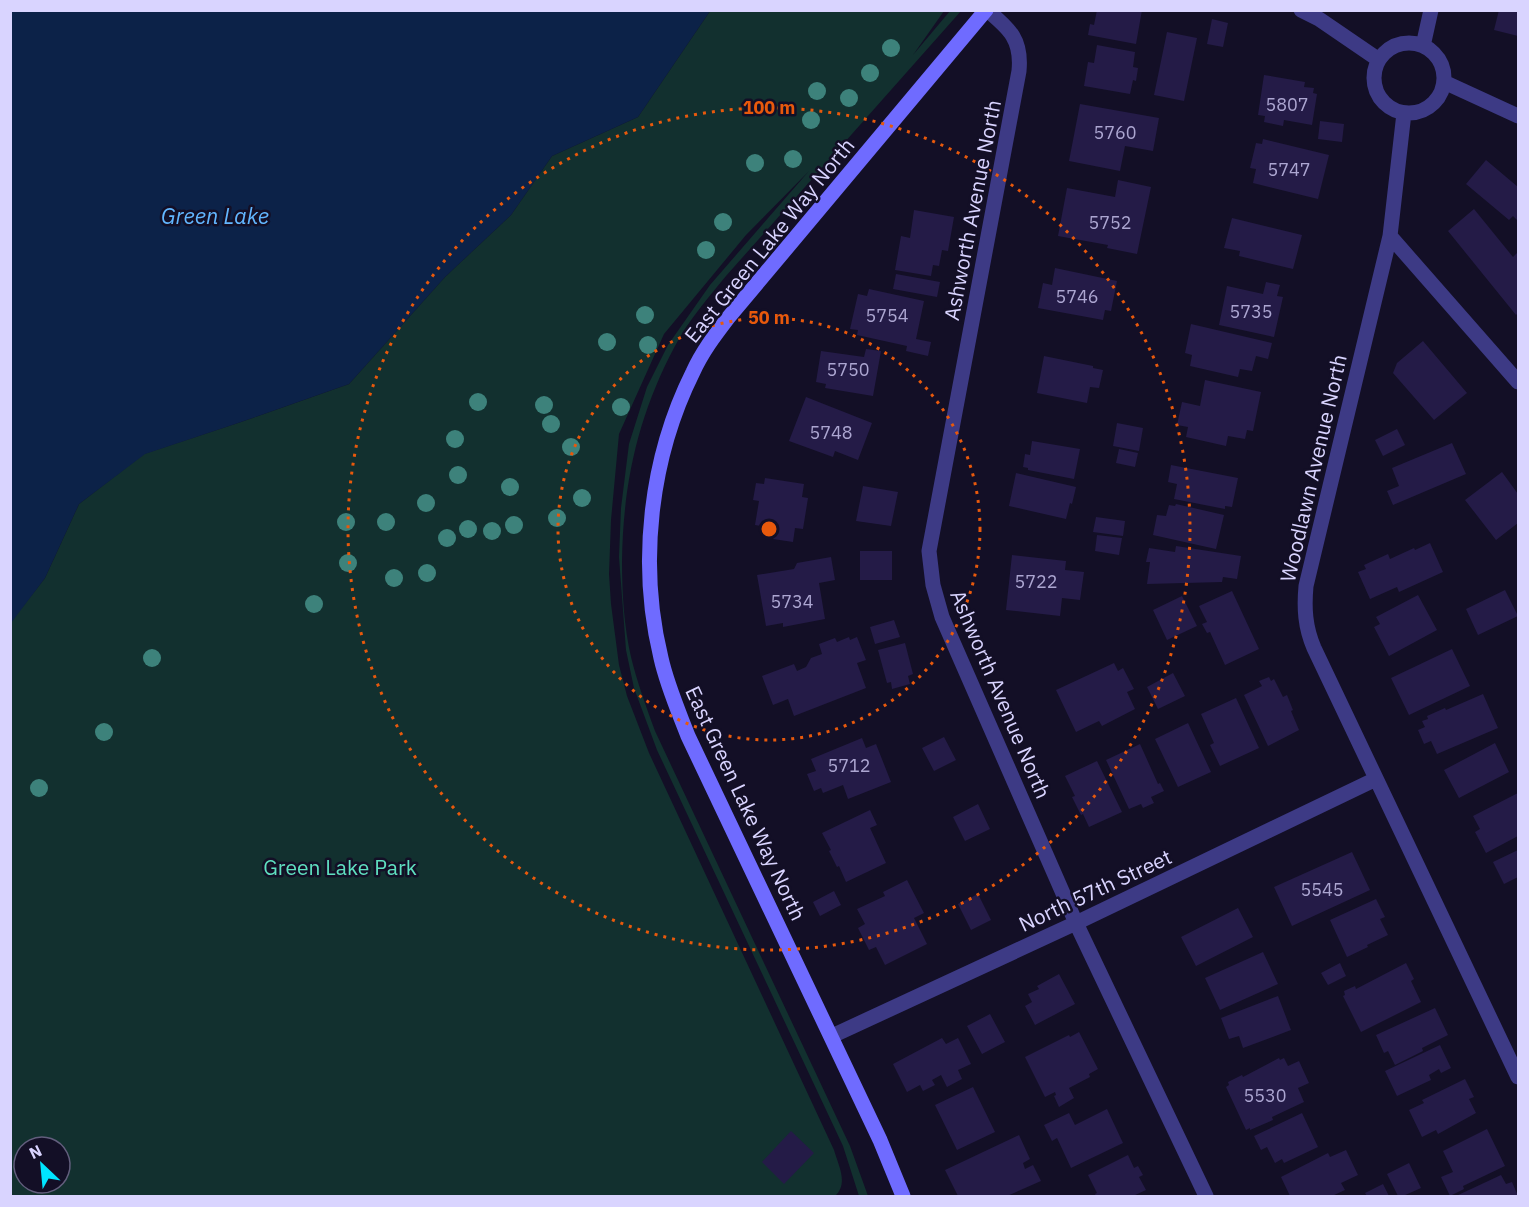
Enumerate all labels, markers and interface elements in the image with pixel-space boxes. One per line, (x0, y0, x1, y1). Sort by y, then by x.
house number: 5807 (1265, 93, 1309, 116)
text: 100 m (743, 96, 795, 119)
street label: Ashworth Avenue North (937, 97, 1007, 323)
house number: 5760 (1093, 121, 1137, 144)
street label: East Green Lake Way North (678, 132, 860, 348)
house number: 5747 (1267, 158, 1311, 181)
water label: Green Lake (161, 201, 269, 230)
house number: 5752 (1088, 211, 1132, 234)
house number: 5746 (1055, 285, 1099, 308)
house number: 5735 (1229, 300, 1273, 323)
house number: 5754 (865, 304, 909, 327)
text: 50 m (748, 306, 790, 329)
street label: Woodlawn Avenue North (1273, 351, 1353, 585)
house number: 5750 (826, 358, 870, 381)
house number: 5748 (809, 421, 853, 444)
centre of rings (759, 519, 779, 539)
house number: 5722 (1014, 570, 1058, 593)
street label: Ashworth Avenue North (944, 585, 1058, 803)
house number: 5734 (770, 590, 814, 613)
street label: East Green Lake Way North (679, 681, 813, 925)
house number: 5712 (827, 754, 871, 777)
street label: North 57th Street (1014, 842, 1176, 938)
park label: Green Lake Park (263, 853, 417, 881)
house number: 5545 (1300, 878, 1344, 901)
house number: 5530 (1243, 1084, 1287, 1107)
north arrow (12, 1135, 72, 1195)
text: N (26, 1140, 45, 1163)

